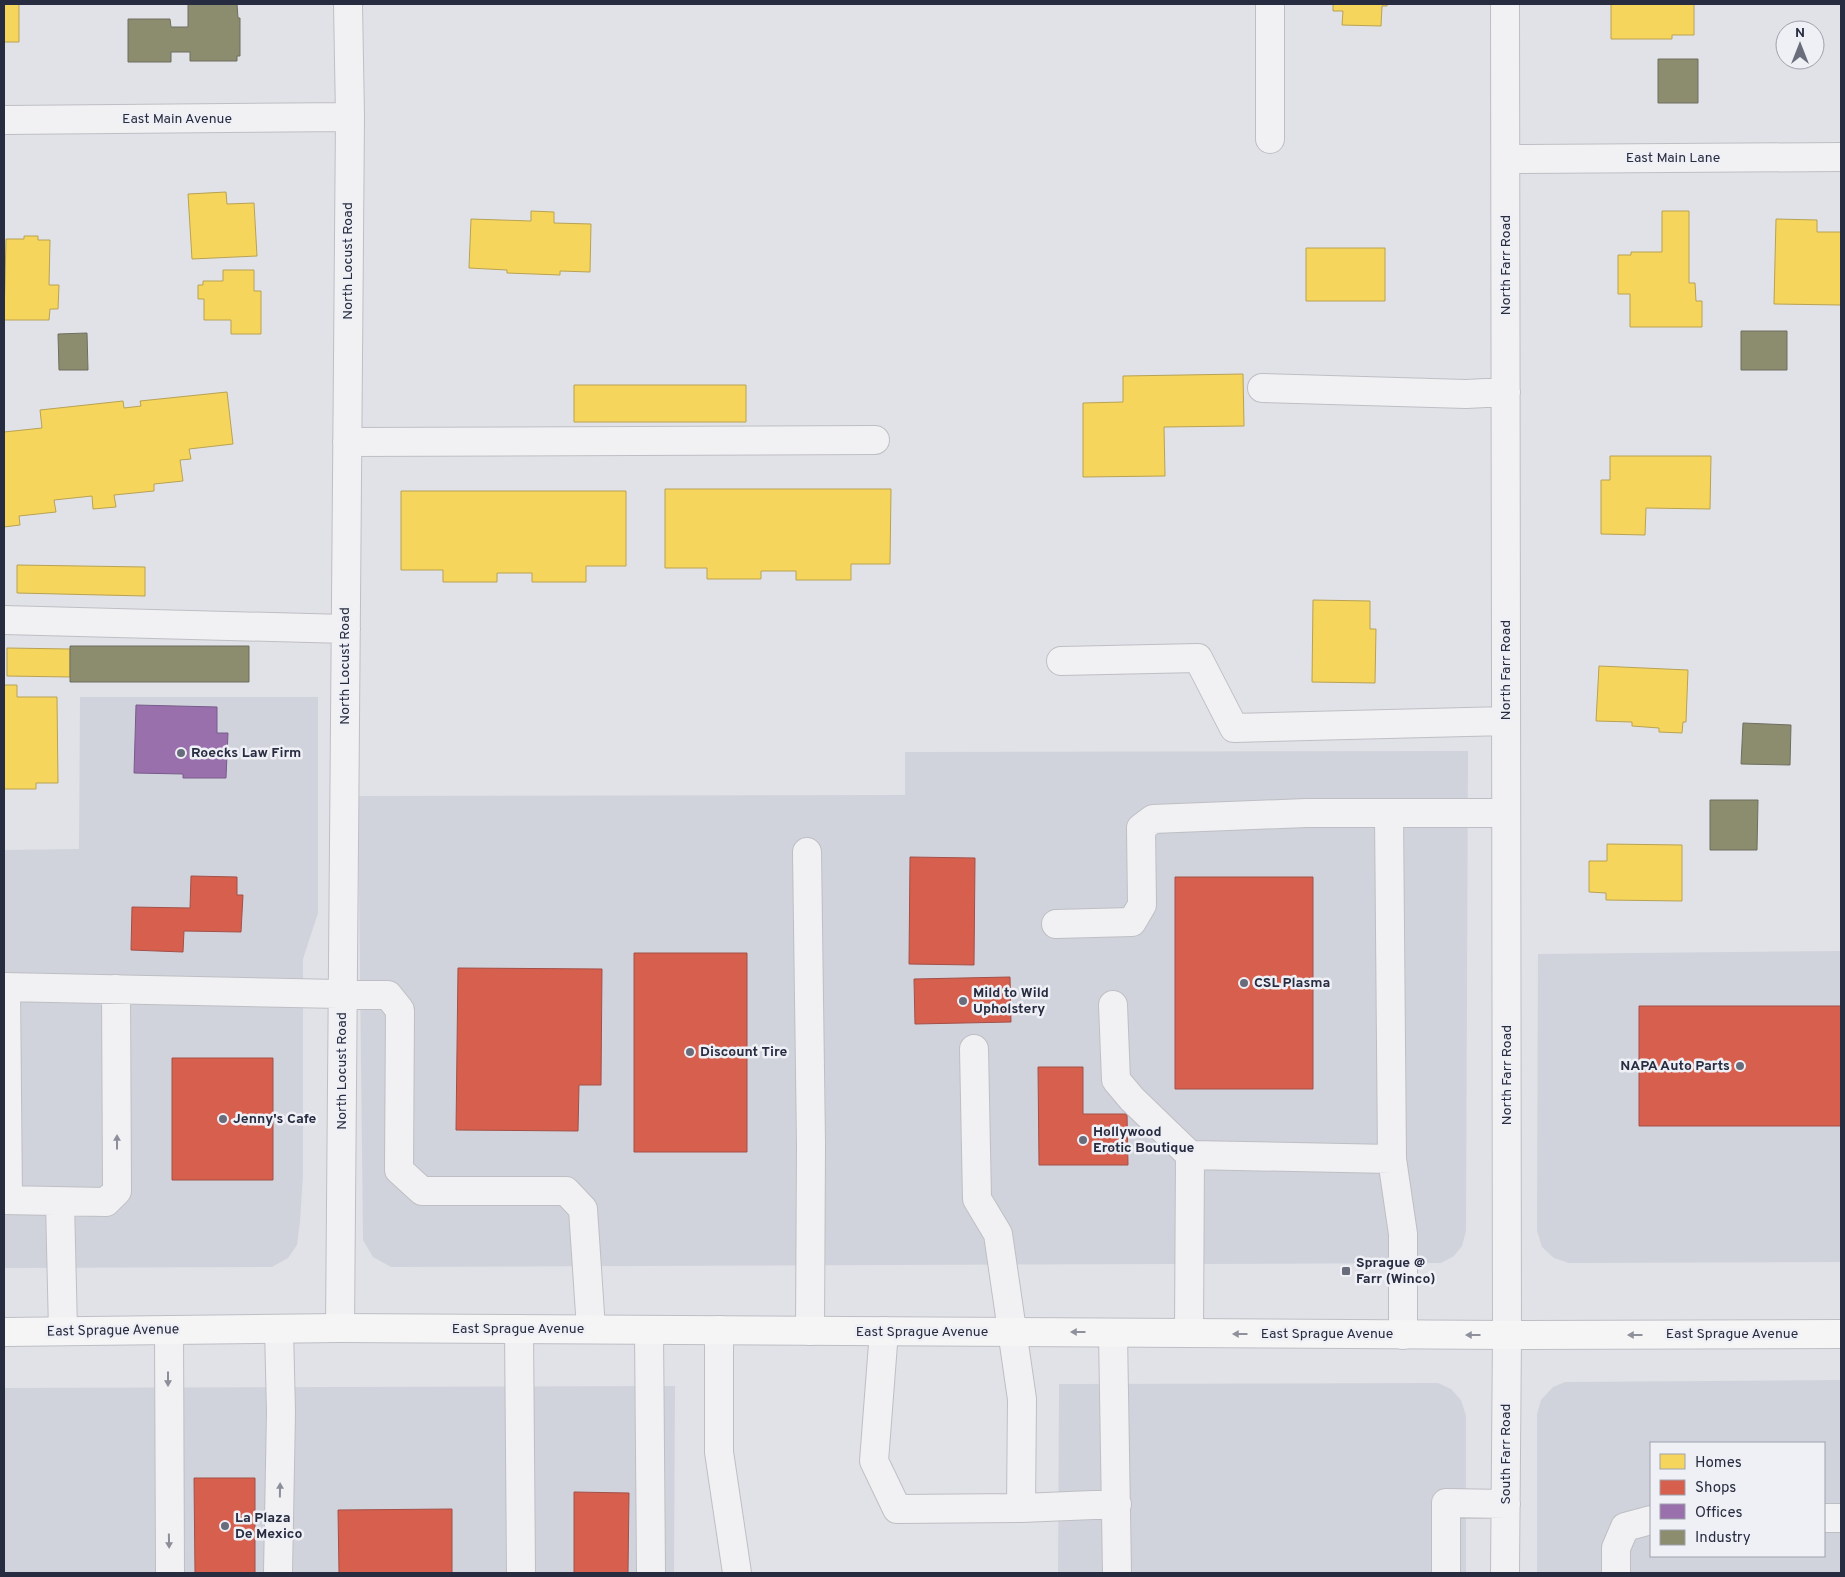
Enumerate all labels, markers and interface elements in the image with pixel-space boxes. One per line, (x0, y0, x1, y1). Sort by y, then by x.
north arrow (1775, 20, 1825, 70)
text: N (1795, 25, 1805, 42)
street label: East Main Avenue (122, 111, 232, 128)
street label: East Main Lane (1626, 150, 1720, 167)
street label: North Locust Road (340, 202, 357, 320)
street label: North Farr Road (1498, 215, 1515, 315)
street label: North Locust Road (337, 607, 354, 725)
street label: North Farr Road (1498, 620, 1515, 720)
place label: Roecks Law Firm (191, 745, 301, 762)
marker: Roecks Law Firm (175, 747, 187, 759)
place label: CSL Plasma (1254, 975, 1330, 992)
marker: CSL Plasma (1238, 977, 1250, 989)
place label: Mild to Wild Upholstery (973, 985, 1049, 1018)
marker: Mild to Wild Upholstery (957, 995, 969, 1007)
street label: North Locust Road (334, 1012, 351, 1130)
street label: North Farr Road (1499, 1025, 1516, 1125)
place label: Discount Tire (700, 1044, 787, 1061)
marker: Discount Tire (684, 1046, 696, 1058)
place label: NAPA Auto Parts (1620, 1058, 1730, 1075)
marker: NAPA Auto Parts (1734, 1060, 1746, 1072)
place label: Jenny's Cafe (233, 1111, 316, 1128)
marker: Jenny's Cafe (217, 1113, 229, 1125)
place label: Hollywood Erotic Boutique (1093, 1124, 1195, 1157)
one-way arrow (113, 1134, 121, 1150)
marker: Hollywood Erotic Boutique (1077, 1134, 1089, 1146)
place label: Sprague @ Farr (Winco) (1356, 1255, 1436, 1288)
marker: Sprague @ Farr (Winco) (1340, 1265, 1352, 1277)
street label: East Sprague Avenue (47, 1321, 179, 1341)
street label: East Sprague Avenue (452, 1321, 584, 1338)
street label: East Sprague Avenue (856, 1324, 988, 1341)
street label: East Sprague Avenue (1261, 1326, 1393, 1343)
street label: East Sprague Avenue (1666, 1326, 1798, 1343)
one-way arrow (1069, 1328, 1085, 1336)
one-way arrow (1232, 1330, 1248, 1338)
one-way arrow (1464, 1331, 1480, 1339)
one-way arrow (1627, 1331, 1643, 1339)
one-way arrow (164, 1371, 172, 1387)
street label: South Farr Road (1498, 1404, 1515, 1504)
legend (1650, 1442, 1825, 1557)
text: Homes (1695, 1454, 1742, 1473)
text: Shops (1695, 1479, 1736, 1498)
one-way arrow (276, 1481, 284, 1497)
text: Offices (1695, 1504, 1742, 1523)
place label: La Plaza De Mexico (235, 1510, 302, 1543)
marker: La Plaza De Mexico (219, 1520, 231, 1532)
text: Industry (1695, 1529, 1751, 1548)
one-way arrow (165, 1534, 173, 1550)

